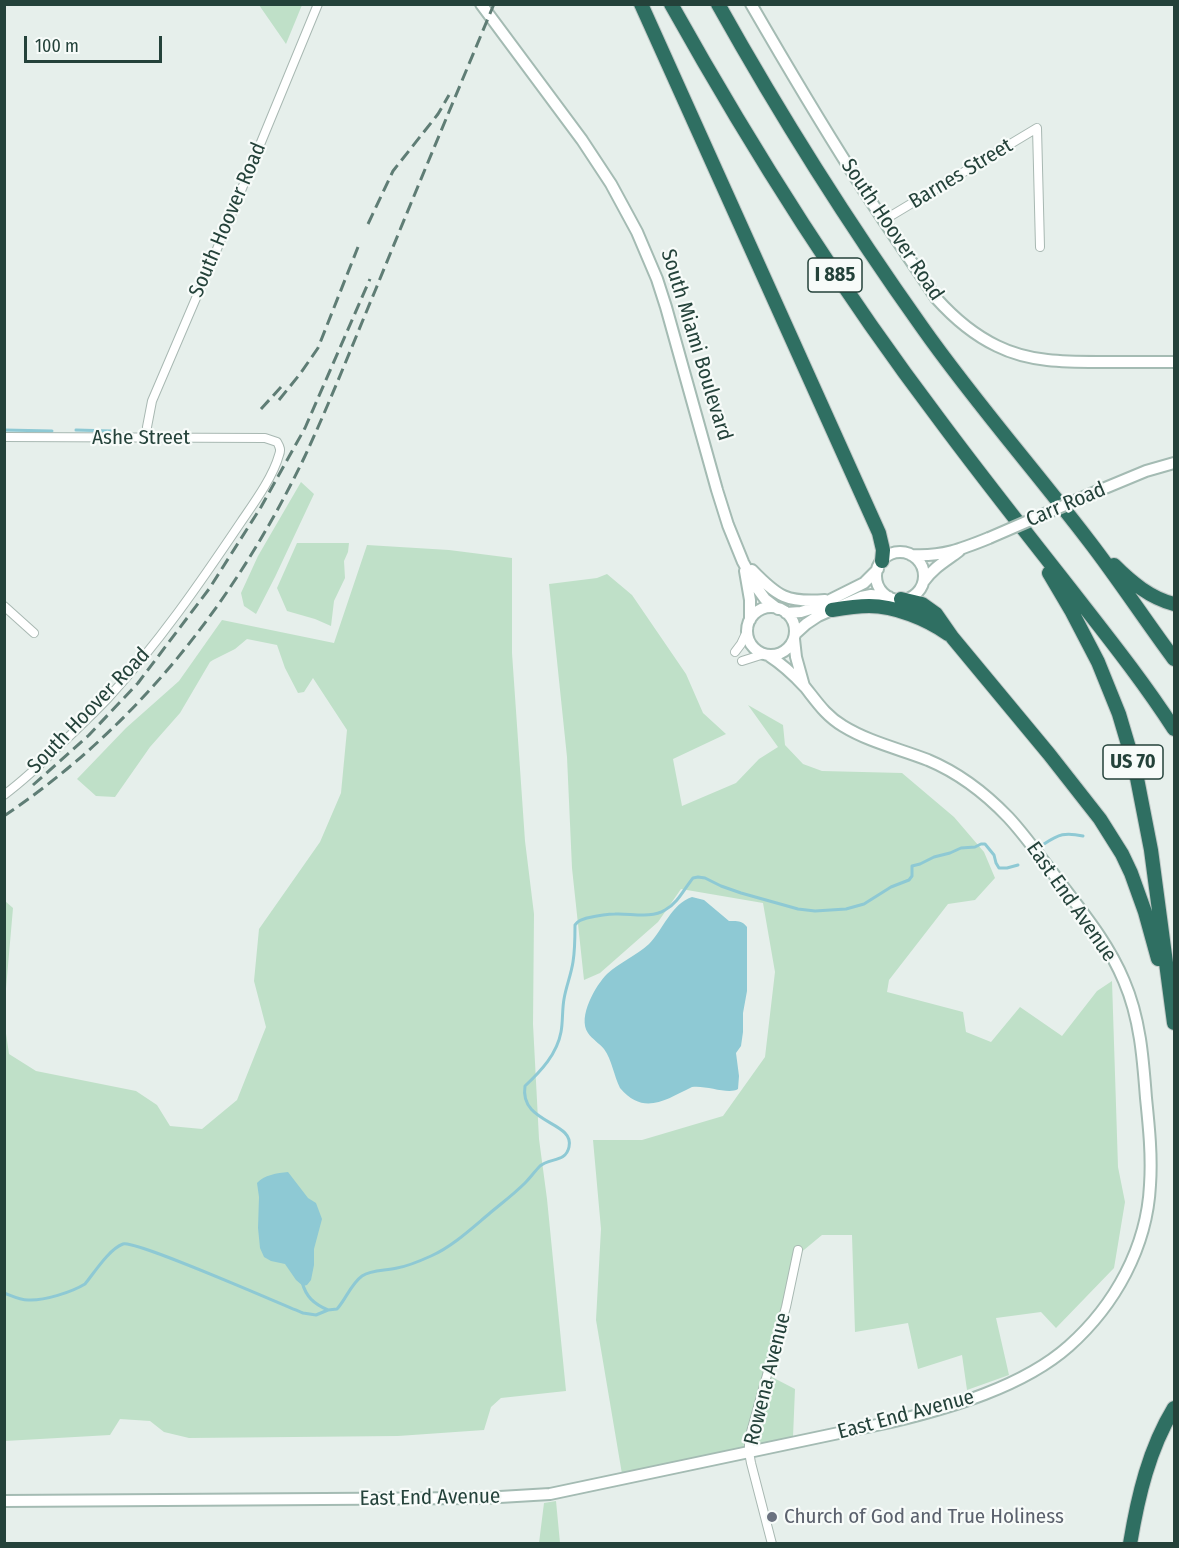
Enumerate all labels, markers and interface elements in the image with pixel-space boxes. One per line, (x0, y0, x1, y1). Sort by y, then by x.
scale bar (27, 24, 165, 62)
text: 100 m (35, 35, 79, 57)
street label: Barnes Street (905, 133, 1017, 215)
street label: South Hoover Road (184, 139, 272, 301)
street label: South Hoover Road (835, 154, 949, 306)
street label: South Miami Boulevard (655, 246, 737, 444)
road number: I 885 (808, 258, 862, 292)
street label: Ashe Street (92, 425, 190, 451)
street label: Carr Road (1022, 477, 1110, 533)
street label: South Hoover Road (22, 643, 156, 779)
road number: US 70 (1103, 745, 1163, 779)
street label: East End Avenue (1020, 837, 1122, 967)
street label: Rowena Avenue (739, 1310, 797, 1448)
street label: East End Avenue (835, 1385, 977, 1445)
street label: East End Avenue (360, 1484, 500, 1512)
place label: Church of God and True Holiness (784, 1504, 1064, 1530)
marker: Church of God and True Holiness (765, 1510, 779, 1524)

